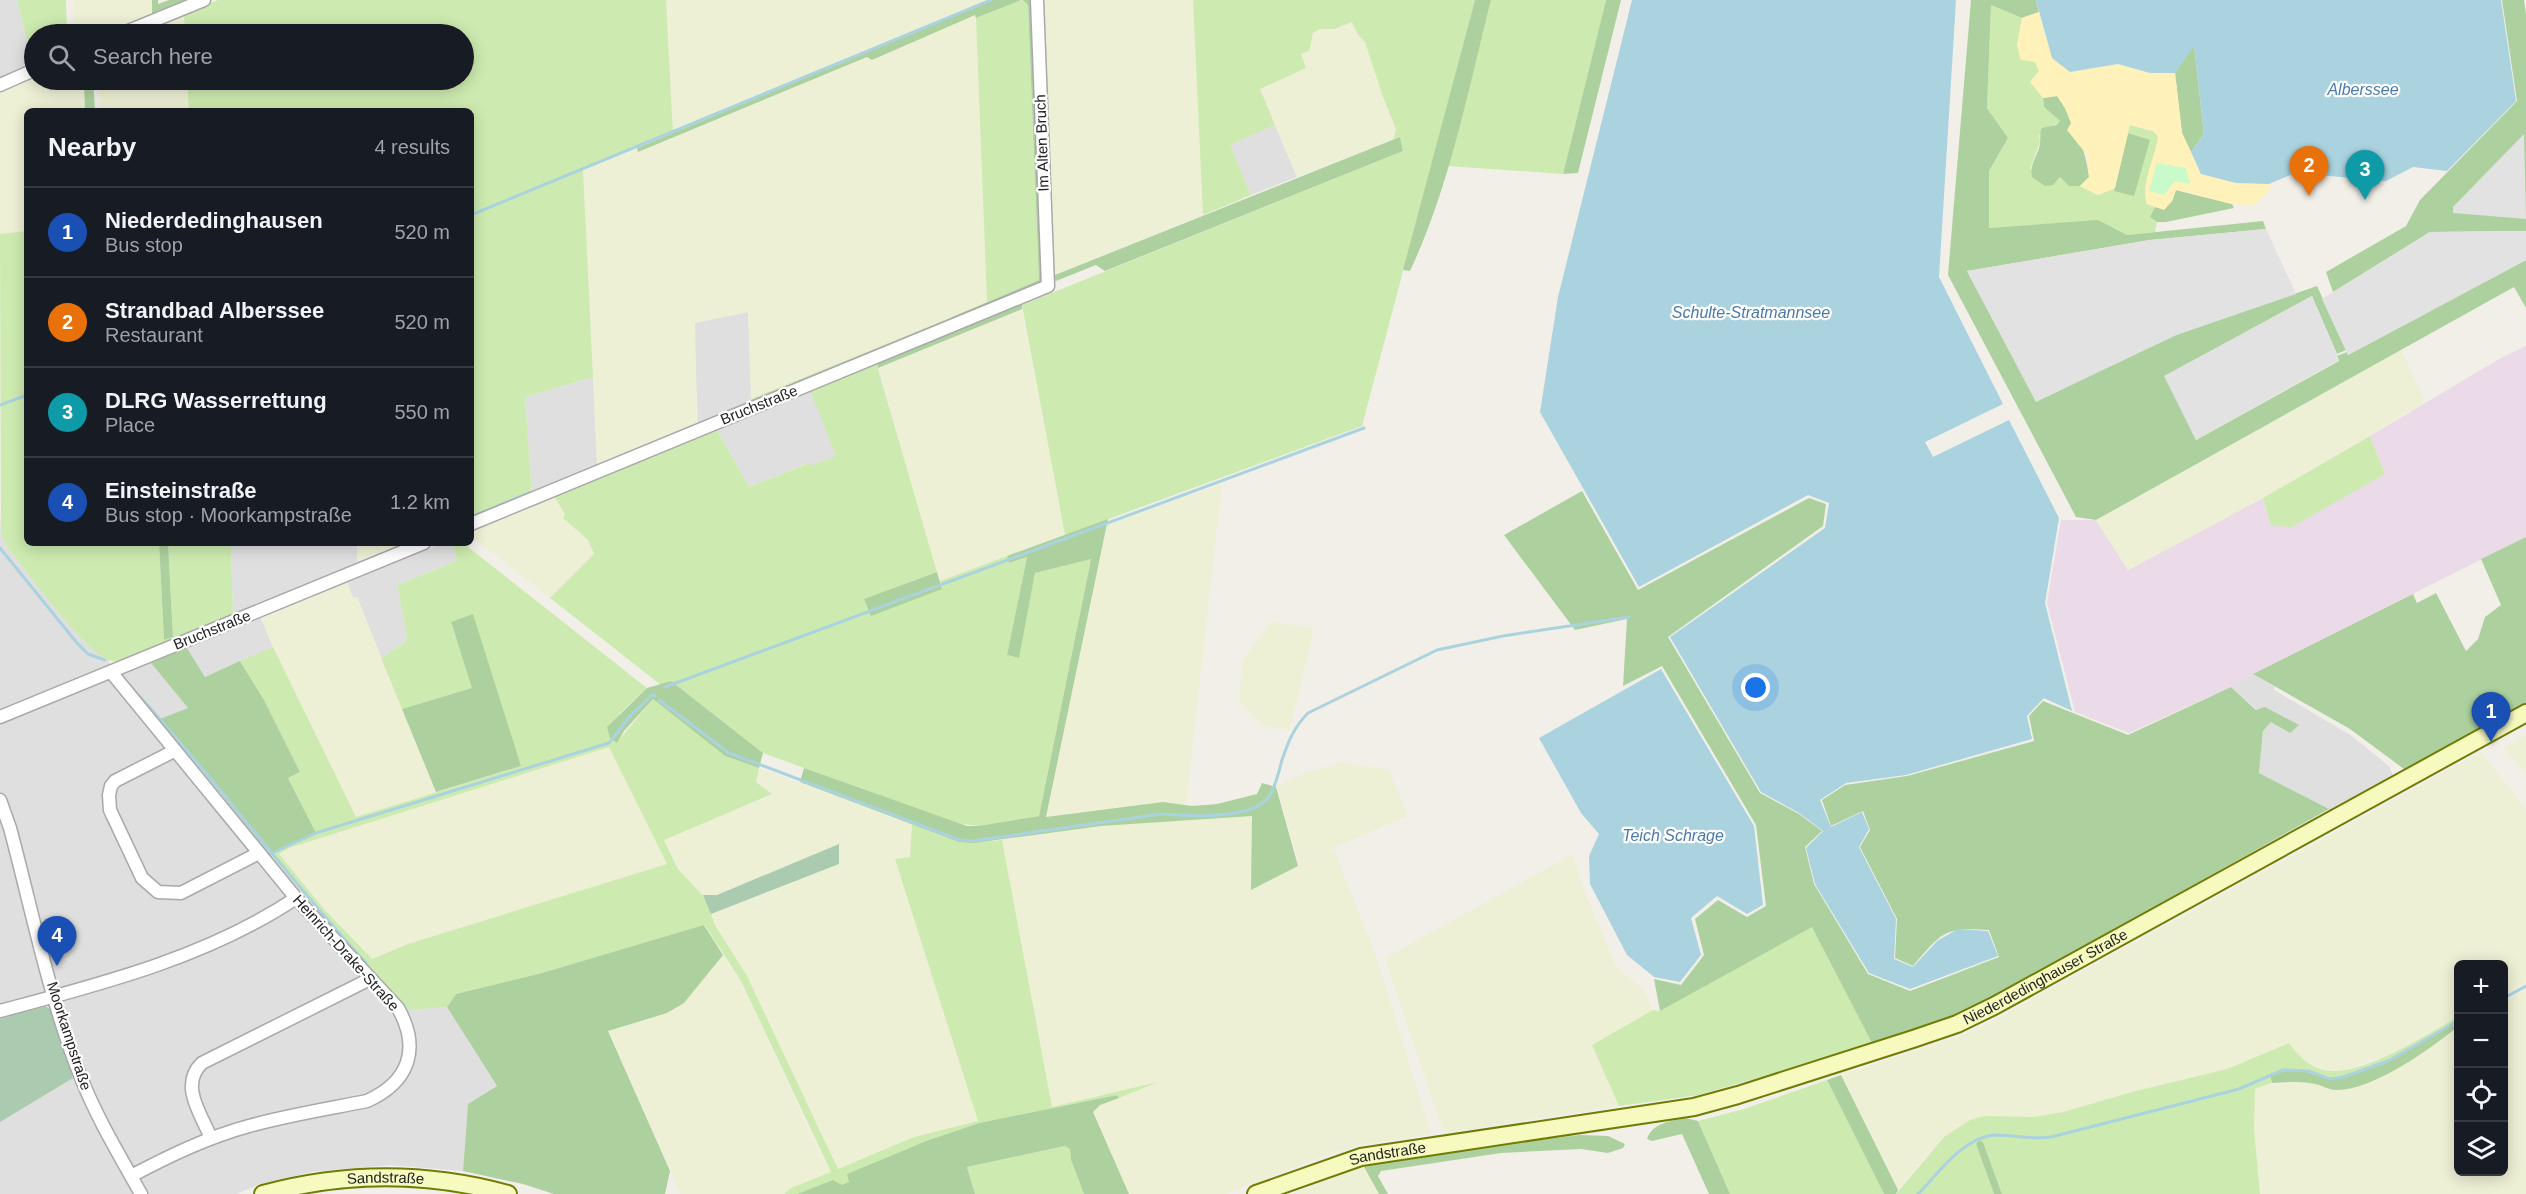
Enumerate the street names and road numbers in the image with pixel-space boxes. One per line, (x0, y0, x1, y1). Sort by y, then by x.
street label: Im Alten Bruch (1031, 94, 1052, 192)
street label: Bruchstraße (718, 381, 800, 428)
street label: Bruchstraße (171, 606, 253, 653)
street label: Heinrich-Drake-Straße (290, 891, 403, 1014)
street label: Niederdedinghauser Straße (1960, 925, 2130, 1028)
street label: Moorkampstraße (44, 979, 95, 1092)
street label: Sandstraße (1347, 1138, 1427, 1169)
street label: Sandstraße (346, 1168, 425, 1187)

